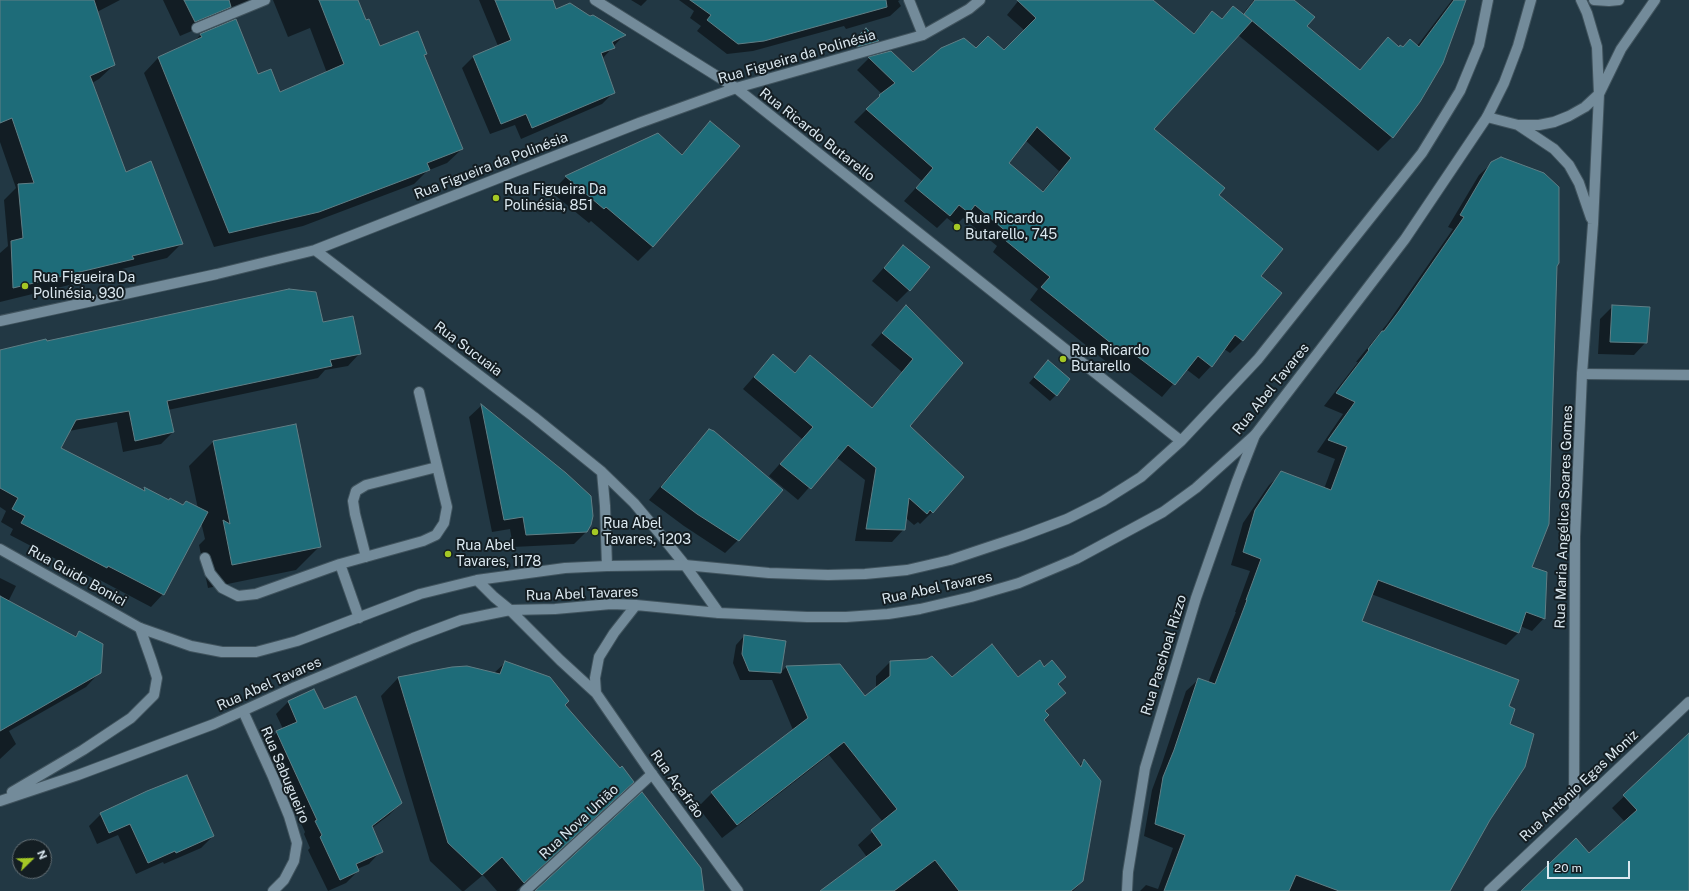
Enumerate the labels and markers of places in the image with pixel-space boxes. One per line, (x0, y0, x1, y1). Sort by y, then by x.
place label: Rua Figueira Da Polinésia, 851 (504, 182, 606, 214)
marker: Rua Figueira Da Polinésia, 851 (491, 193, 501, 203)
place label: Rua Ricardo Butarello, 745 (965, 211, 1057, 244)
marker: Rua Ricardo Butarello, 745 (952, 222, 962, 232)
place label: Rua Figueira Da Polinésia, 930 (33, 270, 135, 302)
marker: Rua Figueira Da Polinésia, 930 (20, 281, 30, 291)
place label: Rua Ricardo Butarello (1071, 343, 1149, 376)
marker: Rua Ricardo Butarello (1058, 354, 1068, 364)
place label: Rua Abel Tavares, 1203 (603, 516, 691, 548)
marker: Rua Abel Tavares, 1203 (590, 527, 600, 537)
place label: Rua Abel Tavares, 1178 (456, 538, 541, 570)
marker: Rua Abel Tavares, 1178 (443, 549, 453, 559)

